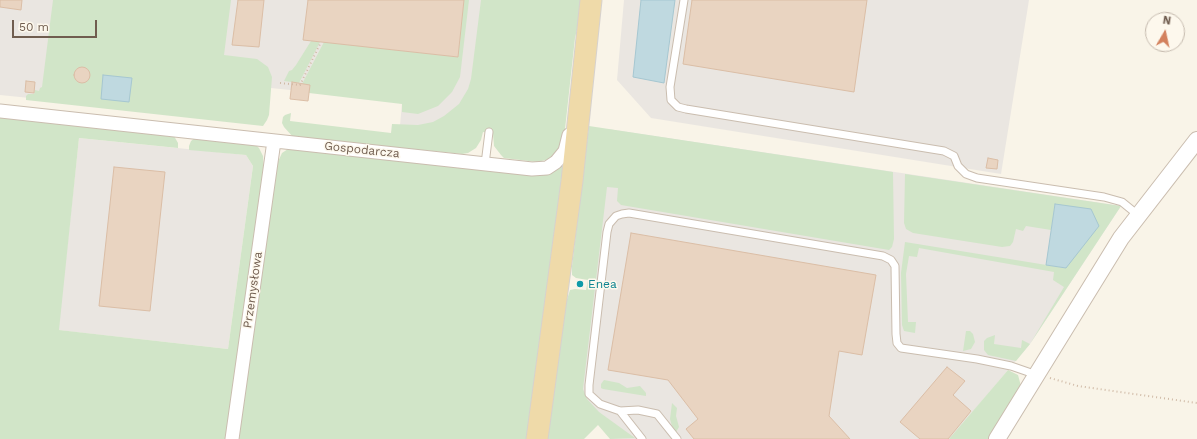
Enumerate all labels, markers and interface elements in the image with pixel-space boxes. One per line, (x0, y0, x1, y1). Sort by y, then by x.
scale bar (14, 12, 99, 38)
north arrow (1145, 12, 1185, 52)
text: N (1162, 14, 1172, 28)
text: 50 m (19, 20, 49, 34)
street label: Gospodarcza (324, 139, 400, 161)
street label: Przemysłowa (240, 251, 266, 329)
place label: Enea (588, 277, 617, 291)
marker: Enea (575, 279, 585, 289)

